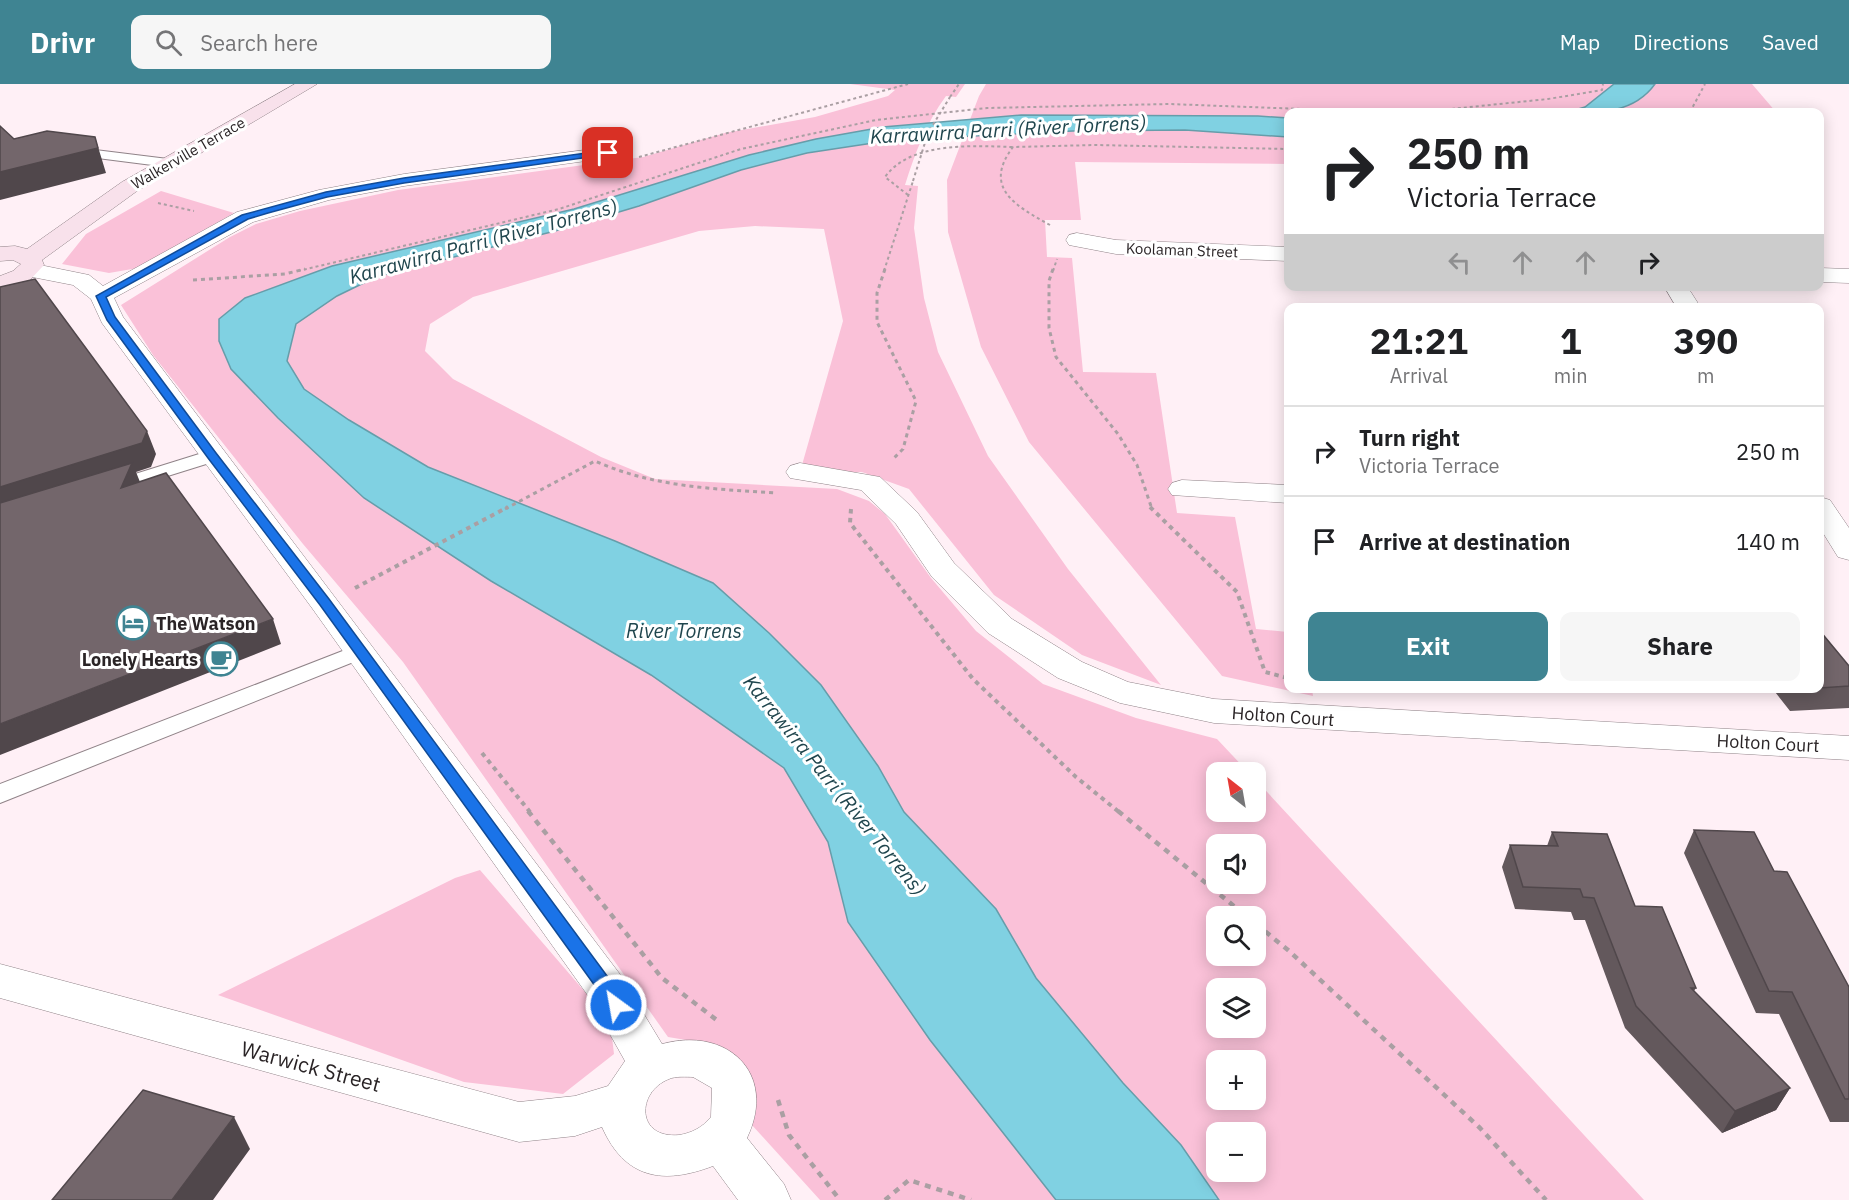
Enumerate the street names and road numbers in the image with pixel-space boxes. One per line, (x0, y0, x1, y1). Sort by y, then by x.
street label: Walkerville Terrace (128, 113, 248, 193)
street label: Koolaman Street (1126, 239, 1238, 261)
street label: Holton Court (1231, 701, 1335, 731)
street label: Holton Court (1716, 729, 1820, 757)
street label: Warwick Street (238, 1034, 384, 1098)

